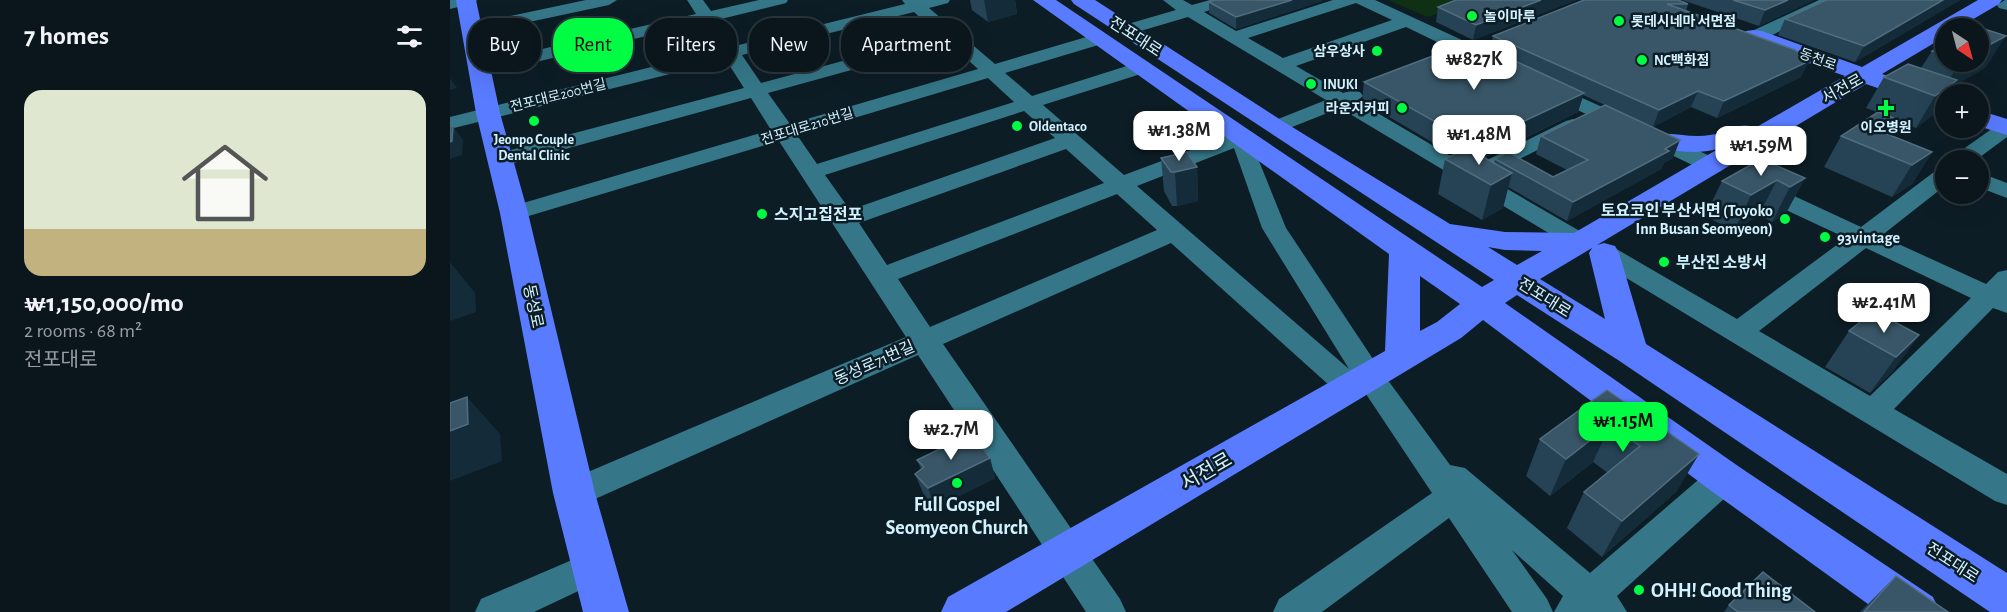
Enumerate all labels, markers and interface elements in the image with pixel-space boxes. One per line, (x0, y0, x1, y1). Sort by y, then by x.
marker: 놀이마루 (1465, 9, 1479, 23)
place label: 놀이마루 (1484, 9, 1536, 24)
street label: 전포대로 (1106, 14, 1165, 60)
marker: 롯데시네마 서면점 (1612, 14, 1626, 28)
place label: 롯데시네마 서면점 (1631, 14, 1736, 29)
chip: Buy (468, 18, 541, 72)
chip: Rent (553, 18, 633, 72)
chip: Filters (645, 18, 737, 72)
chip: New (749, 18, 829, 72)
chip: Apartment (841, 18, 972, 72)
north arrow (1935, 18, 1989, 72)
map controls (1935, 18, 1989, 204)
icon: filters (393, 20, 426, 53)
text: 7 homes (24, 23, 109, 49)
pin: ₩827K (1432, 40, 1516, 91)
place label: 삼우상사 (1313, 44, 1365, 59)
marker: 삼우상사 (1370, 44, 1384, 58)
street label: 동천로 (1797, 45, 1839, 73)
text: ₩827K (1446, 49, 1502, 69)
marker: NC백화점 (1635, 53, 1649, 67)
place label: NC백화점 (1654, 53, 1709, 68)
street label: 서전로 (1819, 71, 1866, 107)
street label: 전포대로200번길 (509, 76, 608, 115)
marker: INUKI (1304, 77, 1318, 91)
place label: INUKI (1323, 78, 1358, 92)
button: + (1935, 84, 1989, 138)
marker: 이오병원 (1877, 99, 1895, 117)
place label: 라운지커피 (1326, 101, 1390, 116)
marker: 라운지커피 (1395, 101, 1409, 115)
street label: 전포대로210번길 (759, 105, 855, 148)
pin: ₩1.38M (1130, 111, 1228, 162)
marker: Jeonpo Couple Dental Clinic (527, 114, 541, 128)
pin: ₩1.48M (1430, 115, 1528, 166)
marker: Oldentaco (1010, 119, 1024, 133)
place label: Oldentaco (1029, 120, 1087, 134)
text: ₩1.38M (1147, 120, 1211, 140)
place label: 이오병원 (1860, 120, 1912, 135)
text: ₩1.48M (1447, 124, 1511, 144)
pin: ₩1.59M (1712, 126, 1810, 177)
icon: home (171, 129, 279, 237)
place label: Jeonpo Couple Dental Clinic (494, 133, 575, 163)
text: ₩1.59M (1729, 135, 1793, 155)
button: − (1935, 150, 1989, 204)
place label: 토요코인 부산서면 (Toyoko Inn Busan Seomyeon) (1601, 202, 1773, 238)
place label: 스지고집전포 (774, 206, 863, 223)
marker: 스지고집전포 (755, 207, 769, 221)
marker: 토요코인 부산서면 (Toyoko Inn Busan Seomyeon) (1778, 212, 1792, 226)
marker: 93vintage (1818, 230, 1832, 244)
place label: 93vintage (1837, 230, 1900, 246)
place label: 부산진 소방서 (1676, 254, 1767, 271)
marker: 부산진 소방서 (1657, 255, 1671, 269)
street label: 전포대로 (1515, 275, 1574, 320)
street label: 동성로 (521, 283, 545, 330)
pin: ₩2.41M (1835, 283, 1933, 334)
text: ₩1,150,000/mo (24, 290, 184, 316)
text: ₩2.41M (1852, 292, 1916, 312)
text: 2 rooms · 68 m² (24, 321, 142, 341)
street label: 동성로71번길 (832, 338, 917, 388)
text: 전포대로 (24, 350, 98, 370)
pin: ₩1.15M (1574, 402, 1672, 453)
pin: ₩2.7M (909, 410, 993, 461)
text: ₩1.15M (1593, 411, 1653, 431)
text: ₩2.7M (923, 419, 979, 439)
street label: 서전로 (1177, 449, 1235, 494)
marker: Full Gospel Seomyeon Church (950, 476, 964, 490)
place label: Full Gospel Seomyeon Church (886, 495, 1028, 538)
street label: 전포대로 (1923, 540, 1982, 586)
place label: OHH! Good Thing (1651, 581, 1792, 601)
marker: OHH! Good Thing (1632, 583, 1646, 597)

